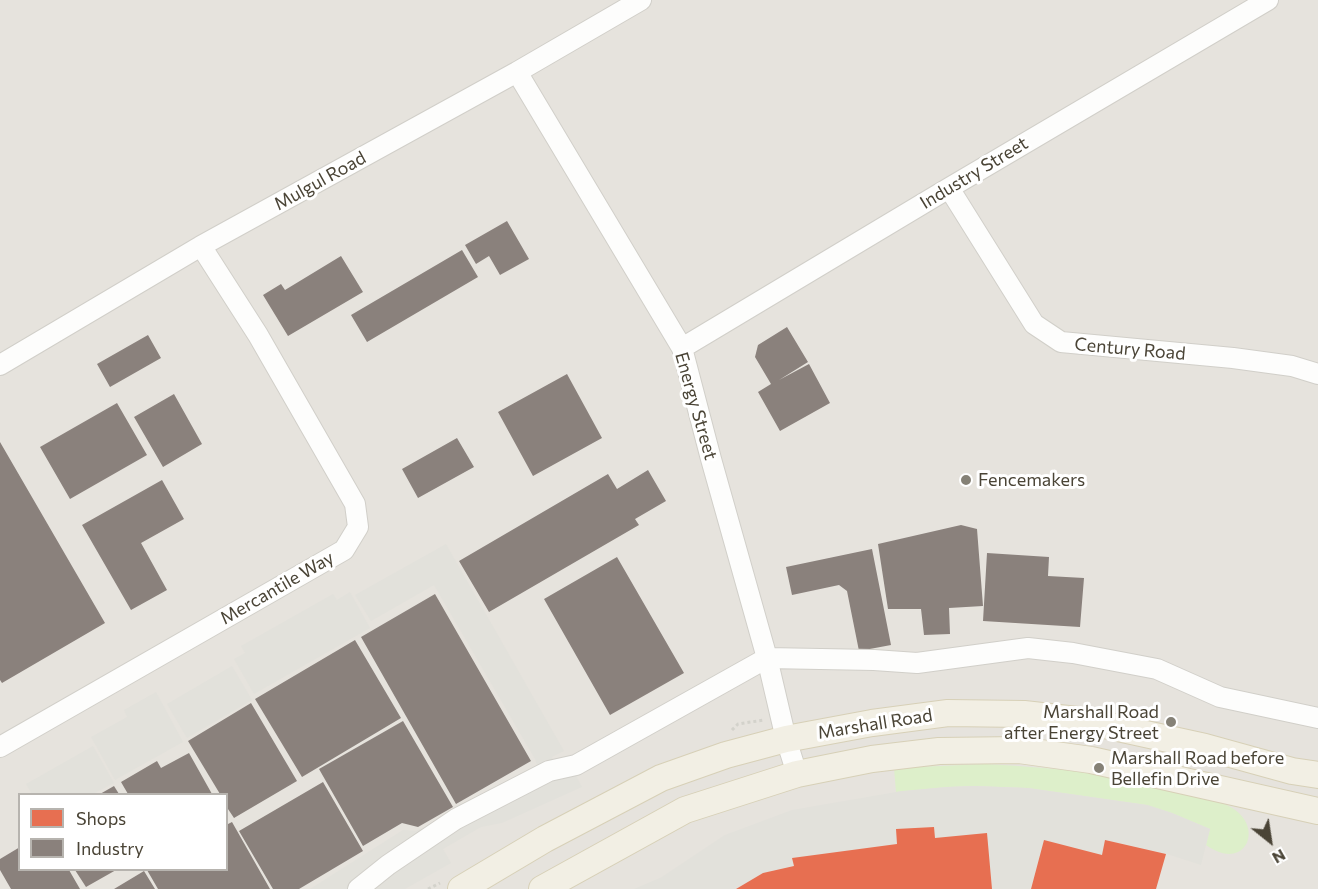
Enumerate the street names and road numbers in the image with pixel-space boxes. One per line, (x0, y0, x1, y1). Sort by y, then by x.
street label: Industry Street (916, 132, 1032, 214)
street label: Mulgul Road (270, 147, 370, 215)
street label: Century Road (1073, 333, 1187, 365)
street label: Energy Street (670, 350, 722, 462)
street label: Mercantile Way (216, 547, 338, 629)
street label: Marshall Road (816, 704, 934, 744)

